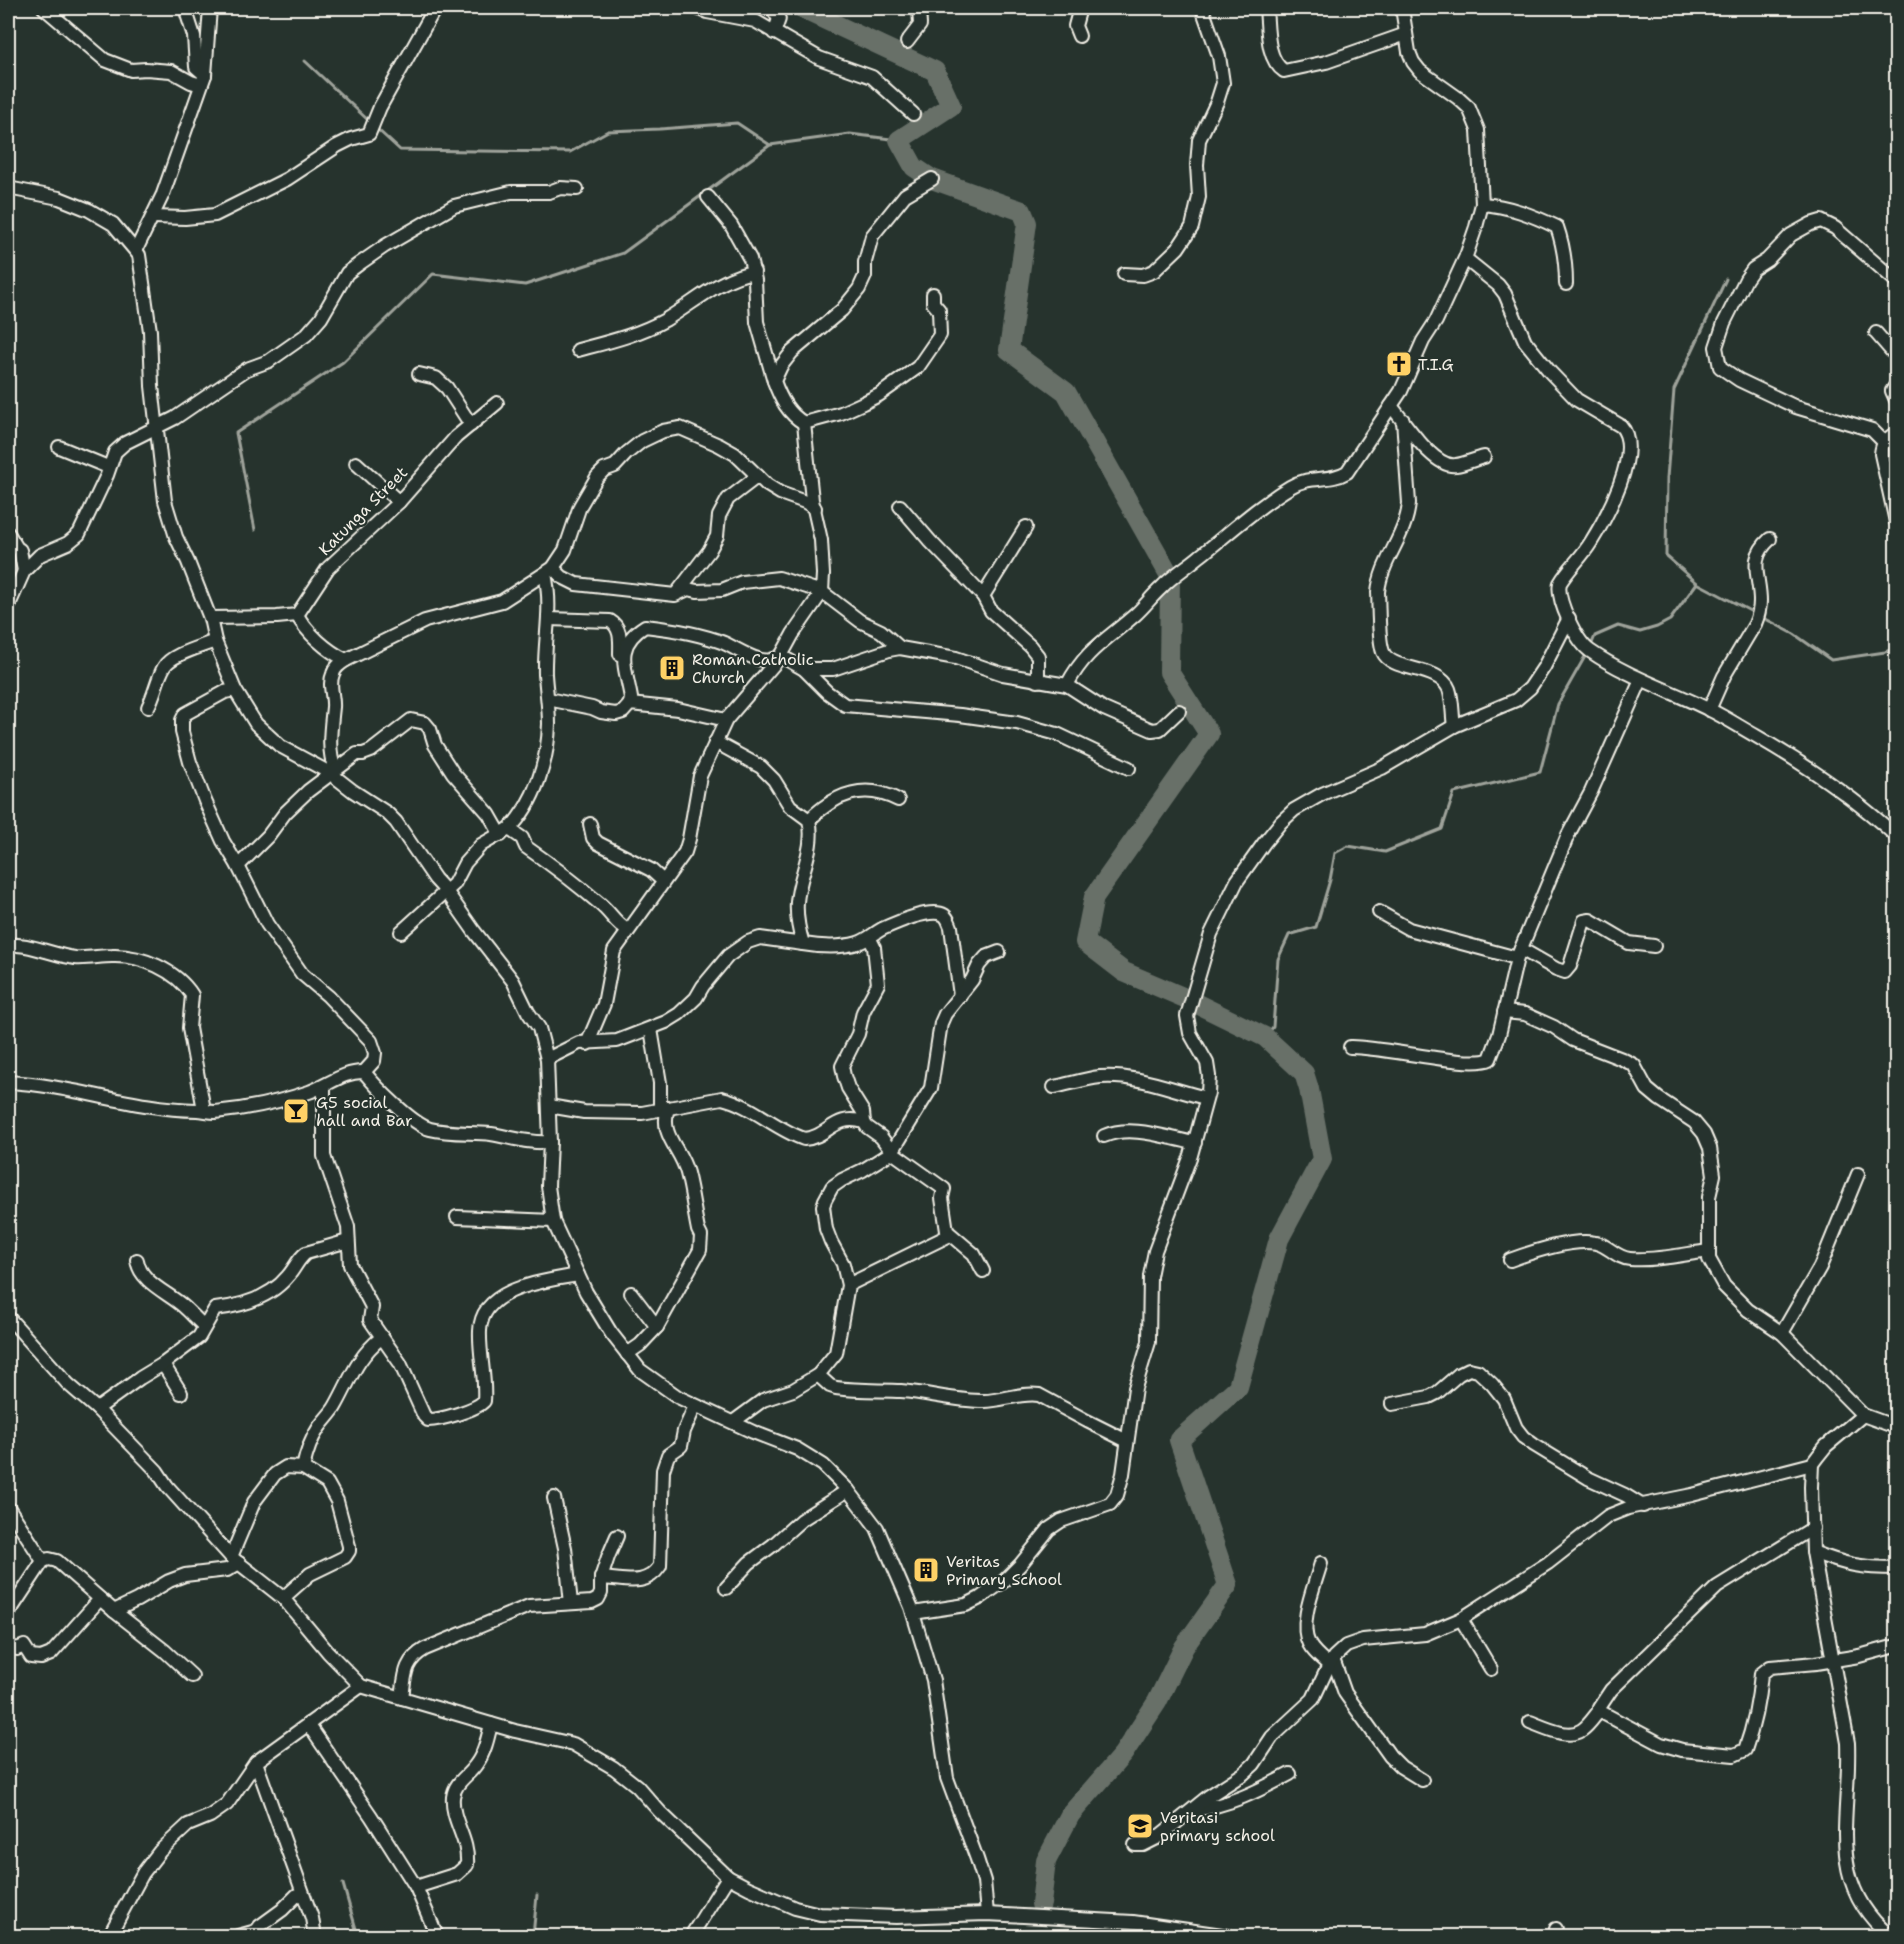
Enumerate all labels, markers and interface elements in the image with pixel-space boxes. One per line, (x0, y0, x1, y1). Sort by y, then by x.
church icon: T.I.G (1384, 349, 1414, 379)
place label: T.I.G (1418, 354, 1454, 375)
street label: Katunga Street (314, 462, 412, 560)
place label: Roman Catholic Church (692, 649, 814, 688)
building icon: Roman Catholic Church (657, 653, 687, 683)
place label: G5 social hall and Bar (316, 1092, 413, 1131)
bar icon: G5 social hall and Bar (281, 1096, 311, 1126)
place label: Veritas Primary School (946, 1551, 1062, 1590)
building icon: Veritas Primary School (911, 1555, 941, 1585)
place label: Veritasi primary school (1160, 1807, 1275, 1846)
school or university icon: Veritasi primary school (1125, 1811, 1155, 1841)

